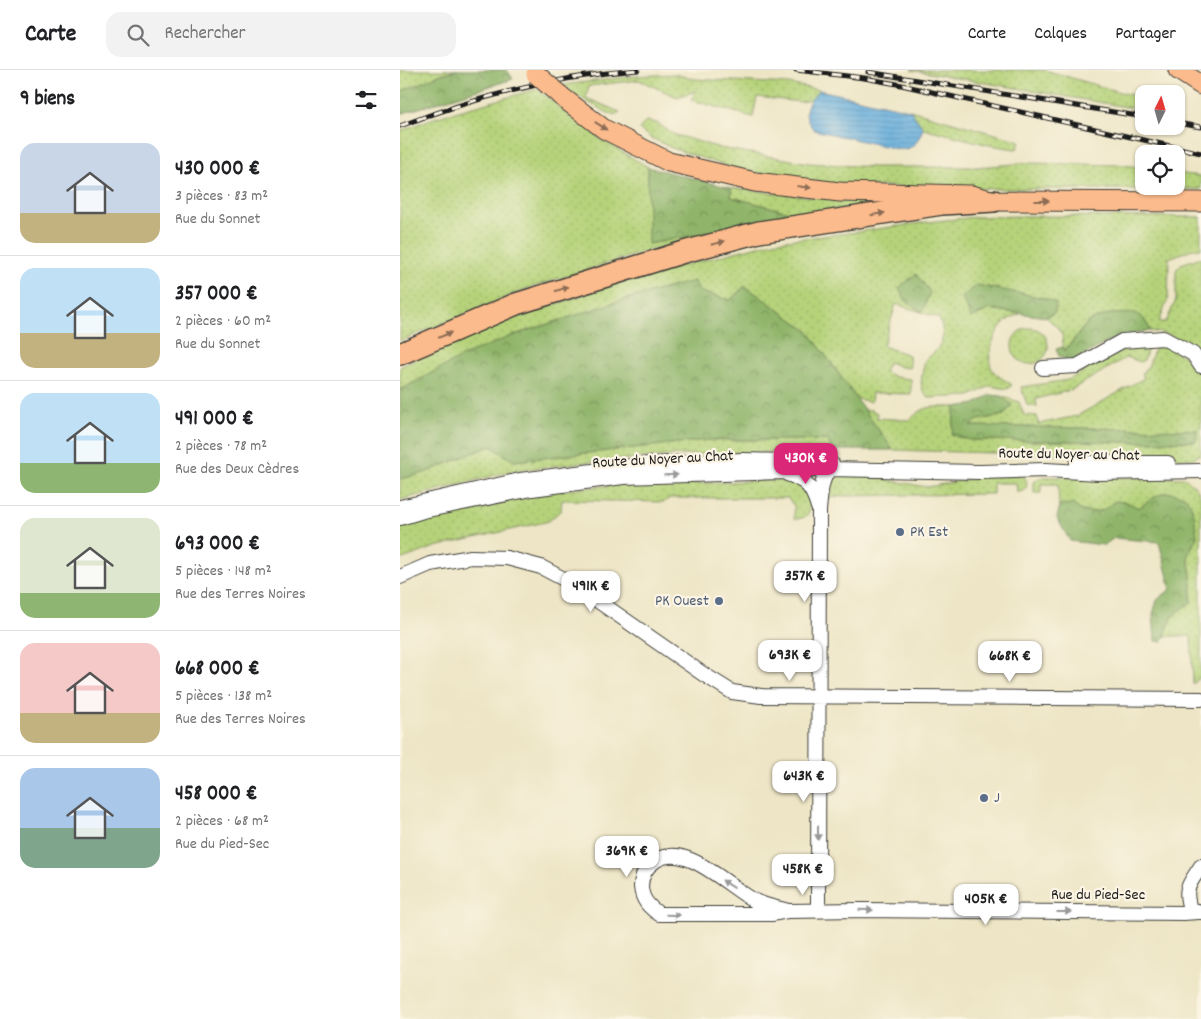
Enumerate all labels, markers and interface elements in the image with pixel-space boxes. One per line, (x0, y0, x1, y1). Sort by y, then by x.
search box (106, 12, 456, 57)
text: Carte (25, 18, 76, 52)
icon: search (124, 21, 152, 49)
text: Rechercher (164, 21, 246, 48)
text: Carte (968, 22, 1006, 47)
text: Calques (1034, 22, 1087, 47)
text: Partager (1115, 22, 1176, 47)
text: 9 biens (20, 85, 75, 115)
north arrow (1135, 85, 1185, 135)
map controls (1135, 85, 1185, 195)
icon: filters (352, 86, 380, 114)
one-way arrow (594, 121, 608, 131)
button: locate (1135, 145, 1185, 195)
text: 430 000 € (175, 155, 260, 185)
icon: home (60, 163, 120, 223)
one-way arrow (796, 183, 812, 191)
text: 3 pièces · 83 m² (175, 185, 268, 208)
one-way arrow (1035, 198, 1051, 206)
text: Rue du Sonnet (175, 208, 260, 231)
one-way arrow (870, 209, 886, 217)
one-way arrow (710, 239, 726, 247)
text: 357 000 € (175, 280, 258, 310)
one-way arrow (555, 285, 570, 293)
icon: home (60, 288, 120, 348)
text: 2 pièces · 60 m² (175, 310, 271, 333)
one-way arrow (438, 330, 452, 338)
text: Rue du Sonnet (175, 333, 260, 356)
text: 491 000 € (175, 405, 254, 435)
icon: home (60, 413, 120, 473)
text: 2 pièces · 78 m² (175, 435, 267, 458)
pin: 430K € (765, 442, 847, 485)
street label: Route du Noyer au Chat (998, 442, 1140, 468)
street label: Route du Noyer au Chat (592, 445, 734, 475)
text: 430K € (785, 447, 827, 470)
text: Rue des Deux Cèdres (175, 458, 299, 481)
one-way arrow (664, 471, 680, 479)
place label: PK Est (910, 521, 948, 544)
marker: PK Est (894, 526, 906, 538)
text: 693 000 € (175, 530, 260, 560)
icon: home (60, 538, 120, 598)
text: 5 pièces · 148 m² (175, 560, 272, 583)
pin: 357K € (764, 560, 846, 603)
text: 357K € (785, 565, 825, 588)
pin: 491K € (550, 570, 632, 613)
text: 491K € (572, 575, 610, 598)
text: Rue des Terres Noires (175, 583, 306, 606)
place label: PK Ouest (655, 590, 709, 613)
marker: PK Ouest (713, 595, 725, 607)
pin: 693K € (749, 640, 831, 682)
pin: 668K € (969, 640, 1051, 683)
text: 693K € (769, 644, 811, 667)
text: 668K € (989, 645, 1031, 668)
text: 668 000 € (175, 655, 260, 685)
icon: home (60, 663, 120, 723)
text: 5 pièces · 138 m² (175, 685, 272, 708)
text: Rue des Terres Noires (175, 708, 306, 731)
pin: 643K € (763, 760, 845, 803)
text: 643K € (783, 765, 825, 788)
text: 458 000 € (175, 780, 258, 810)
place label: J (994, 787, 1000, 810)
icon: home (60, 788, 120, 848)
marker: J (978, 792, 990, 804)
text: 2 pièces · 68 m² (175, 810, 269, 833)
one-way arrow (814, 825, 822, 841)
text: Rue du Pied-Sec (175, 833, 269, 856)
pin: 369K € (586, 836, 668, 878)
text: 369K € (606, 840, 648, 863)
pin: 458K € (762, 854, 844, 896)
text: 458K € (783, 858, 823, 881)
one-way arrow (722, 879, 735, 889)
pin: 405K € (945, 884, 1027, 926)
street label: Rue du Pied-Sec (1051, 884, 1145, 907)
text: 405K € (965, 888, 1007, 911)
one-way arrow (859, 906, 875, 914)
one-way arrow (1056, 908, 1072, 916)
one-way arrow (665, 911, 681, 919)

